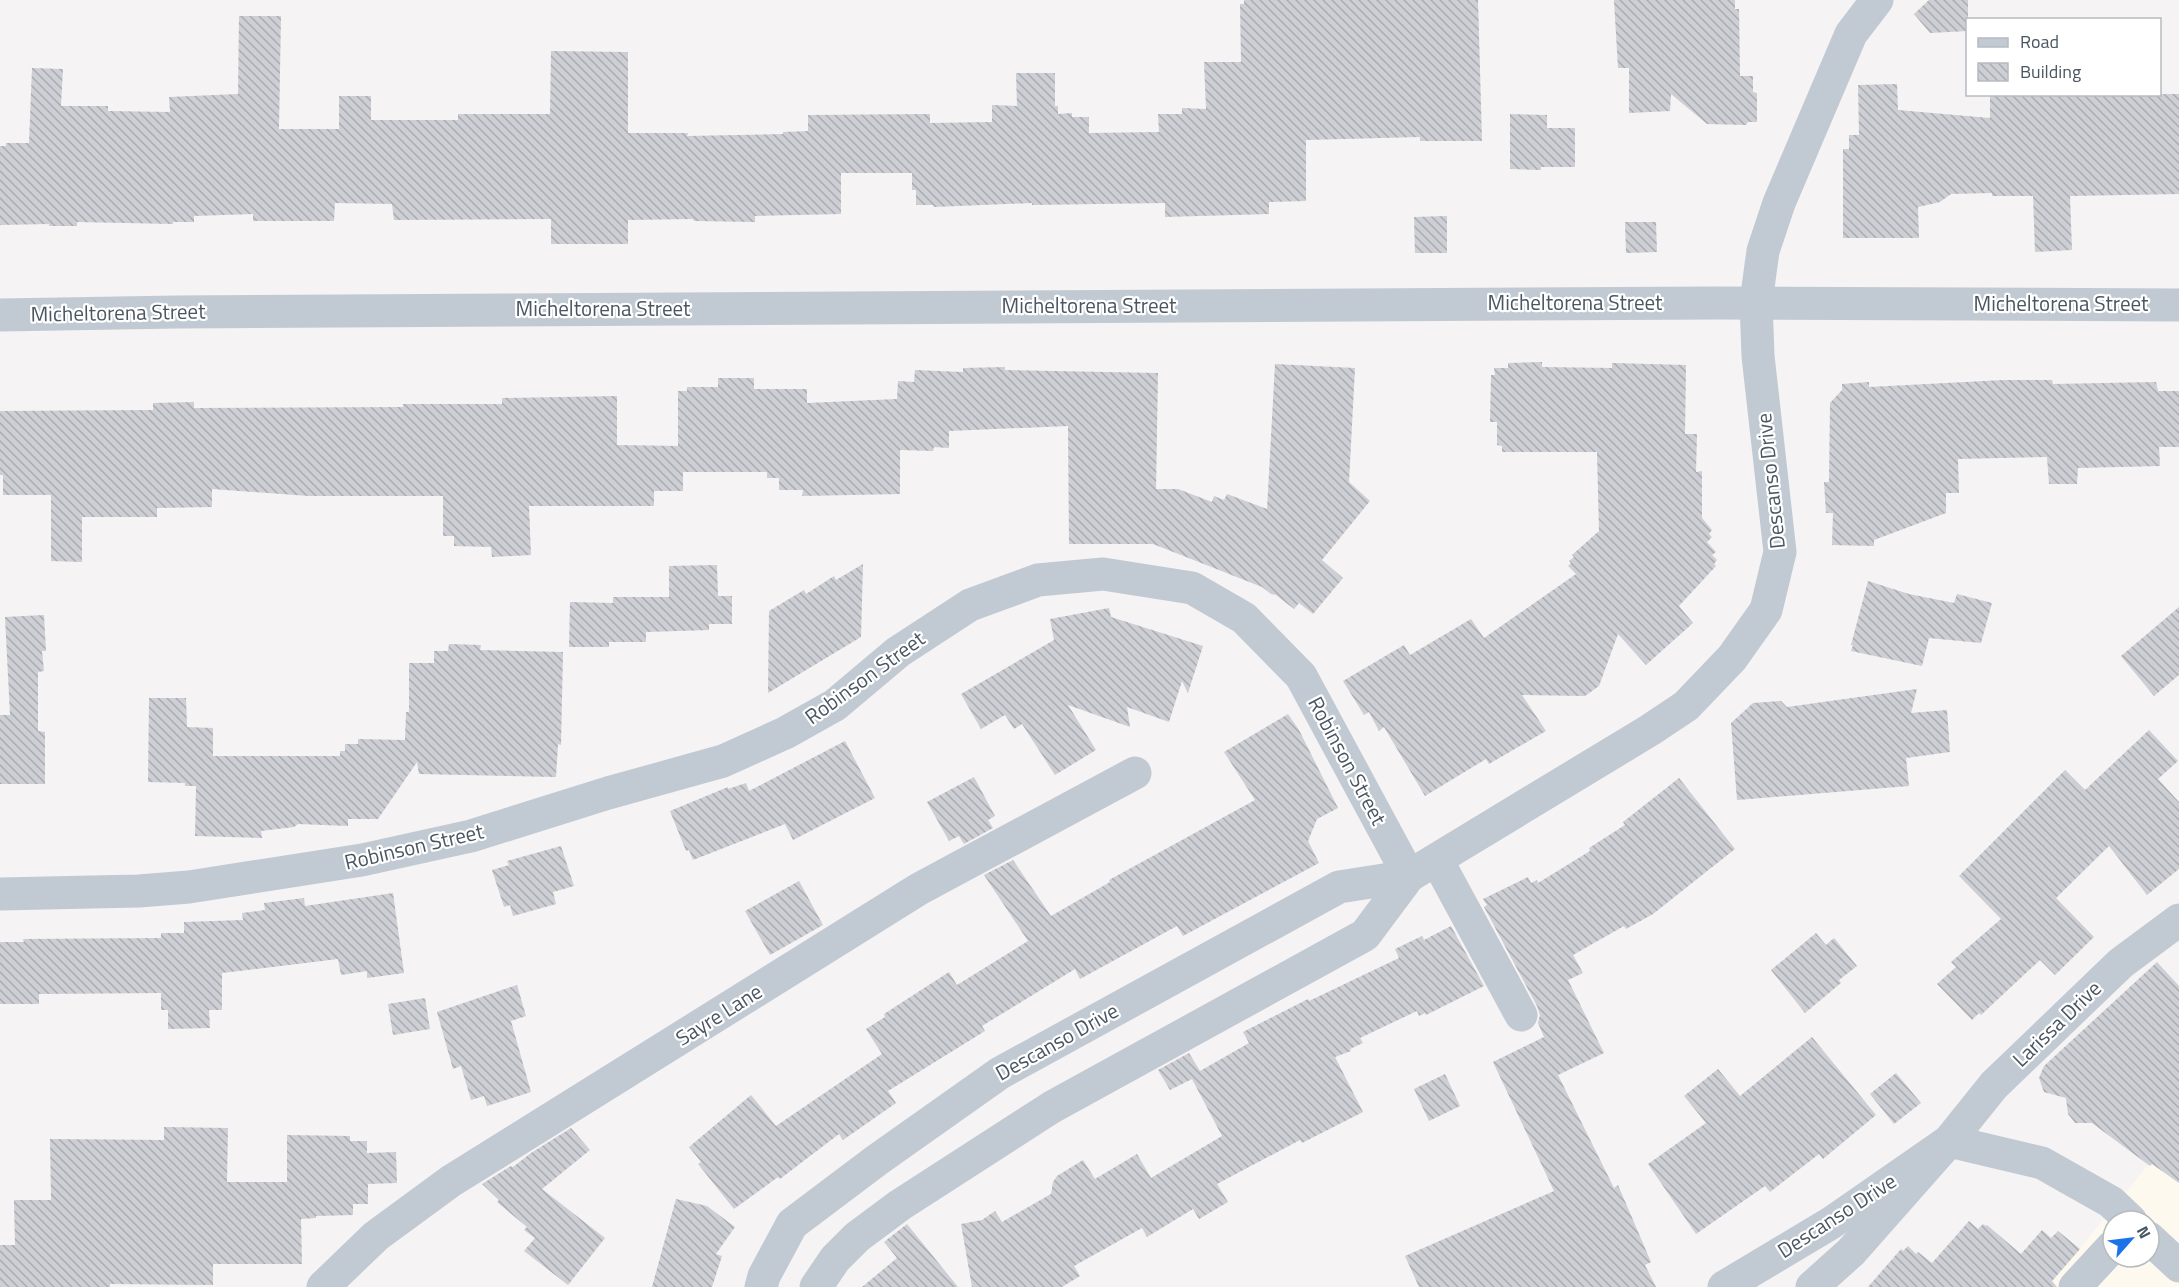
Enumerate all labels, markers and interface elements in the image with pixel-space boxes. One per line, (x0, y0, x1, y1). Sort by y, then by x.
legend (1966, 18, 2161, 96)
text: Road (2020, 28, 2059, 55)
text: Building (2020, 58, 2081, 85)
street label: Micheltorena Street (1488, 286, 1663, 318)
street label: Micheltorena Street (1974, 287, 2149, 319)
street label: Micheltorena Street (1002, 289, 1177, 321)
street label: Micheltorena Street (516, 292, 691, 324)
street label: Micheltorena Street (30, 294, 206, 330)
street label: Descanso Drive (1747, 412, 1793, 551)
street label: Robinson Street (798, 622, 932, 732)
street label: Robinson Street (1301, 690, 1396, 831)
street label: Robinson Street (341, 814, 487, 878)
street label: Larissa Drive (2005, 973, 2108, 1074)
street label: Sayre Lane (669, 975, 768, 1053)
street label: Descanso Drive (989, 994, 1124, 1088)
street label: Descanso Drive (1771, 1165, 1902, 1266)
north arrow (2101, 1209, 2161, 1269)
text: N (2131, 1221, 2157, 1242)

